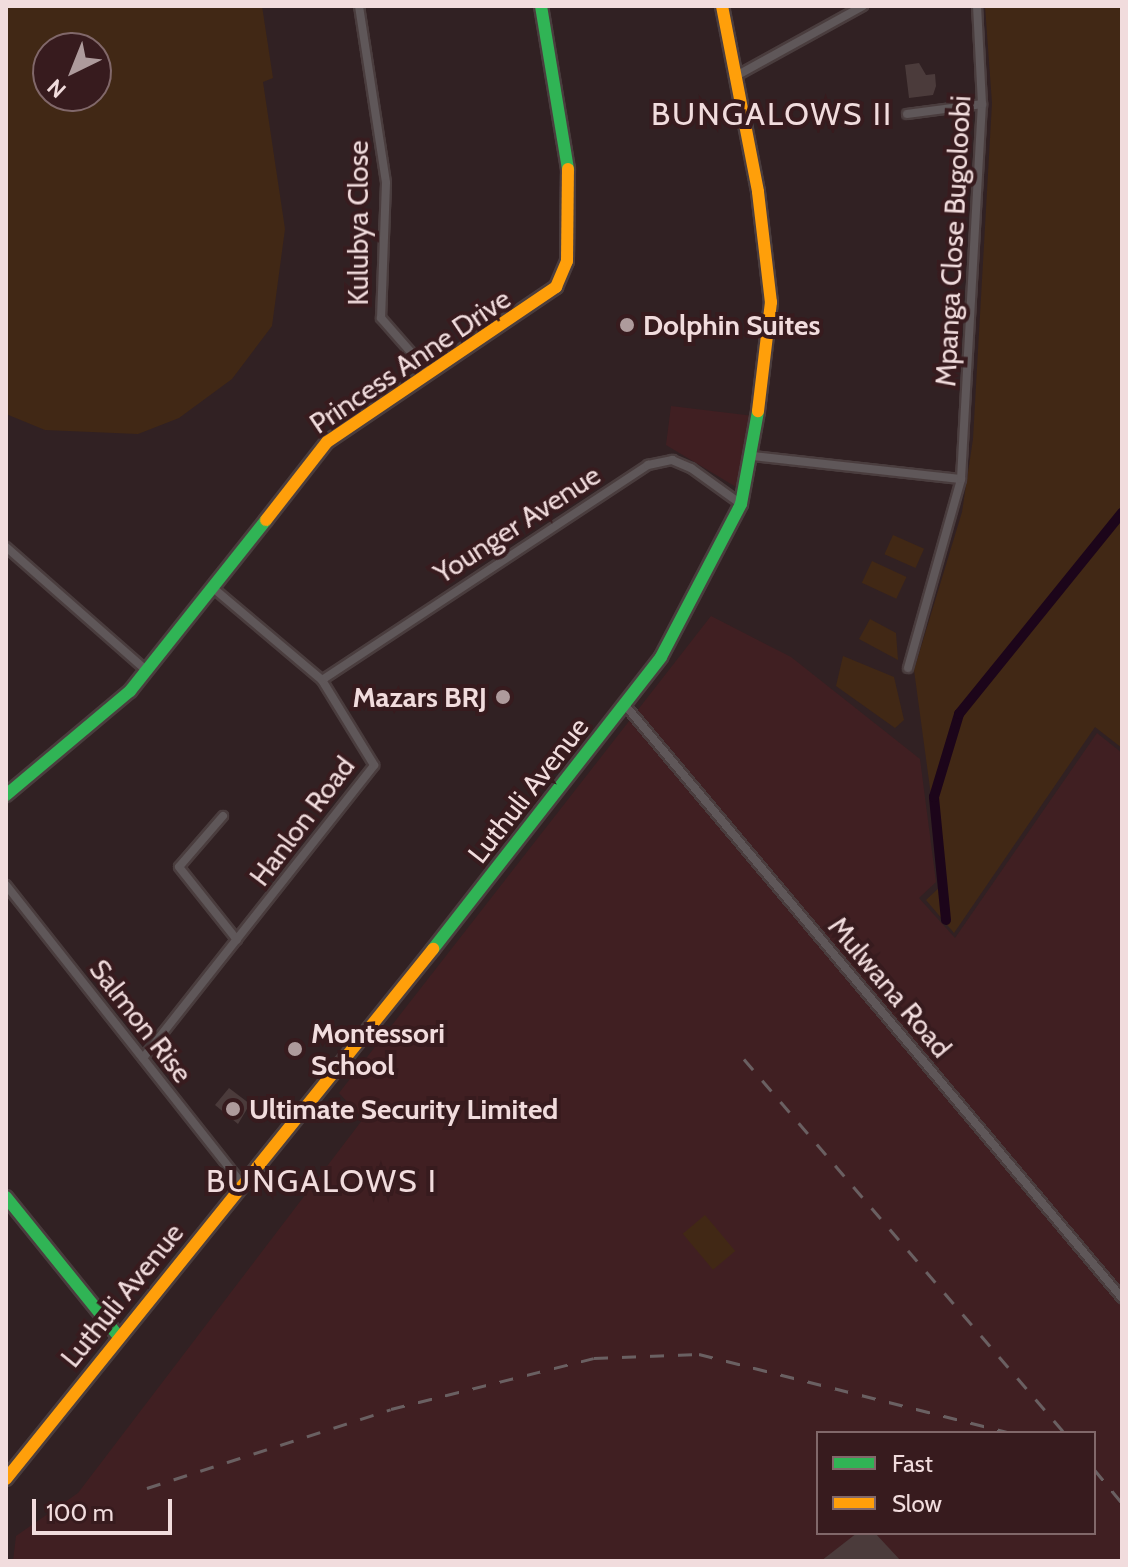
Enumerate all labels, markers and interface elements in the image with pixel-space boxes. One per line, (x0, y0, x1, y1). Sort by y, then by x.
north arrow (32, 32, 112, 112)
text: N (42, 73, 72, 104)
district label: BUNGALOWS II (651, 95, 893, 133)
street label: Mpanga Close Bugoloobi (929, 95, 977, 387)
street label: Kulubya Close (341, 140, 375, 306)
street label: Princess Anne Drive (303, 281, 517, 441)
place label: Dolphin Suites (643, 308, 820, 342)
marker: Dolphin Suites (618, 316, 636, 334)
street label: Younger Avenue (428, 458, 606, 590)
place label: Mazars BRJ (352, 680, 487, 714)
marker: Mazars BRJ (494, 688, 512, 706)
street label: Luthuli Avenue (461, 711, 595, 869)
street label: Hanlon Road (243, 750, 361, 892)
street label: Mulwana Road (821, 910, 959, 1064)
street label: Salmon Rise (83, 953, 199, 1089)
place label: Montessori School (311, 1016, 445, 1082)
marker: Montessori School (286, 1040, 304, 1058)
place label: Ultimate Security Limited (249, 1092, 558, 1126)
marker: Ultimate Security Limited (224, 1100, 242, 1118)
district label: BUNGALOWS I (206, 1162, 438, 1200)
street label: Luthuli Avenue (54, 1216, 190, 1374)
legend (816, 1431, 1096, 1535)
text: Fast (892, 1449, 933, 1478)
scale bar (36, 1483, 176, 1533)
text: Slow (892, 1489, 942, 1518)
text: 100 m (46, 1498, 114, 1527)

